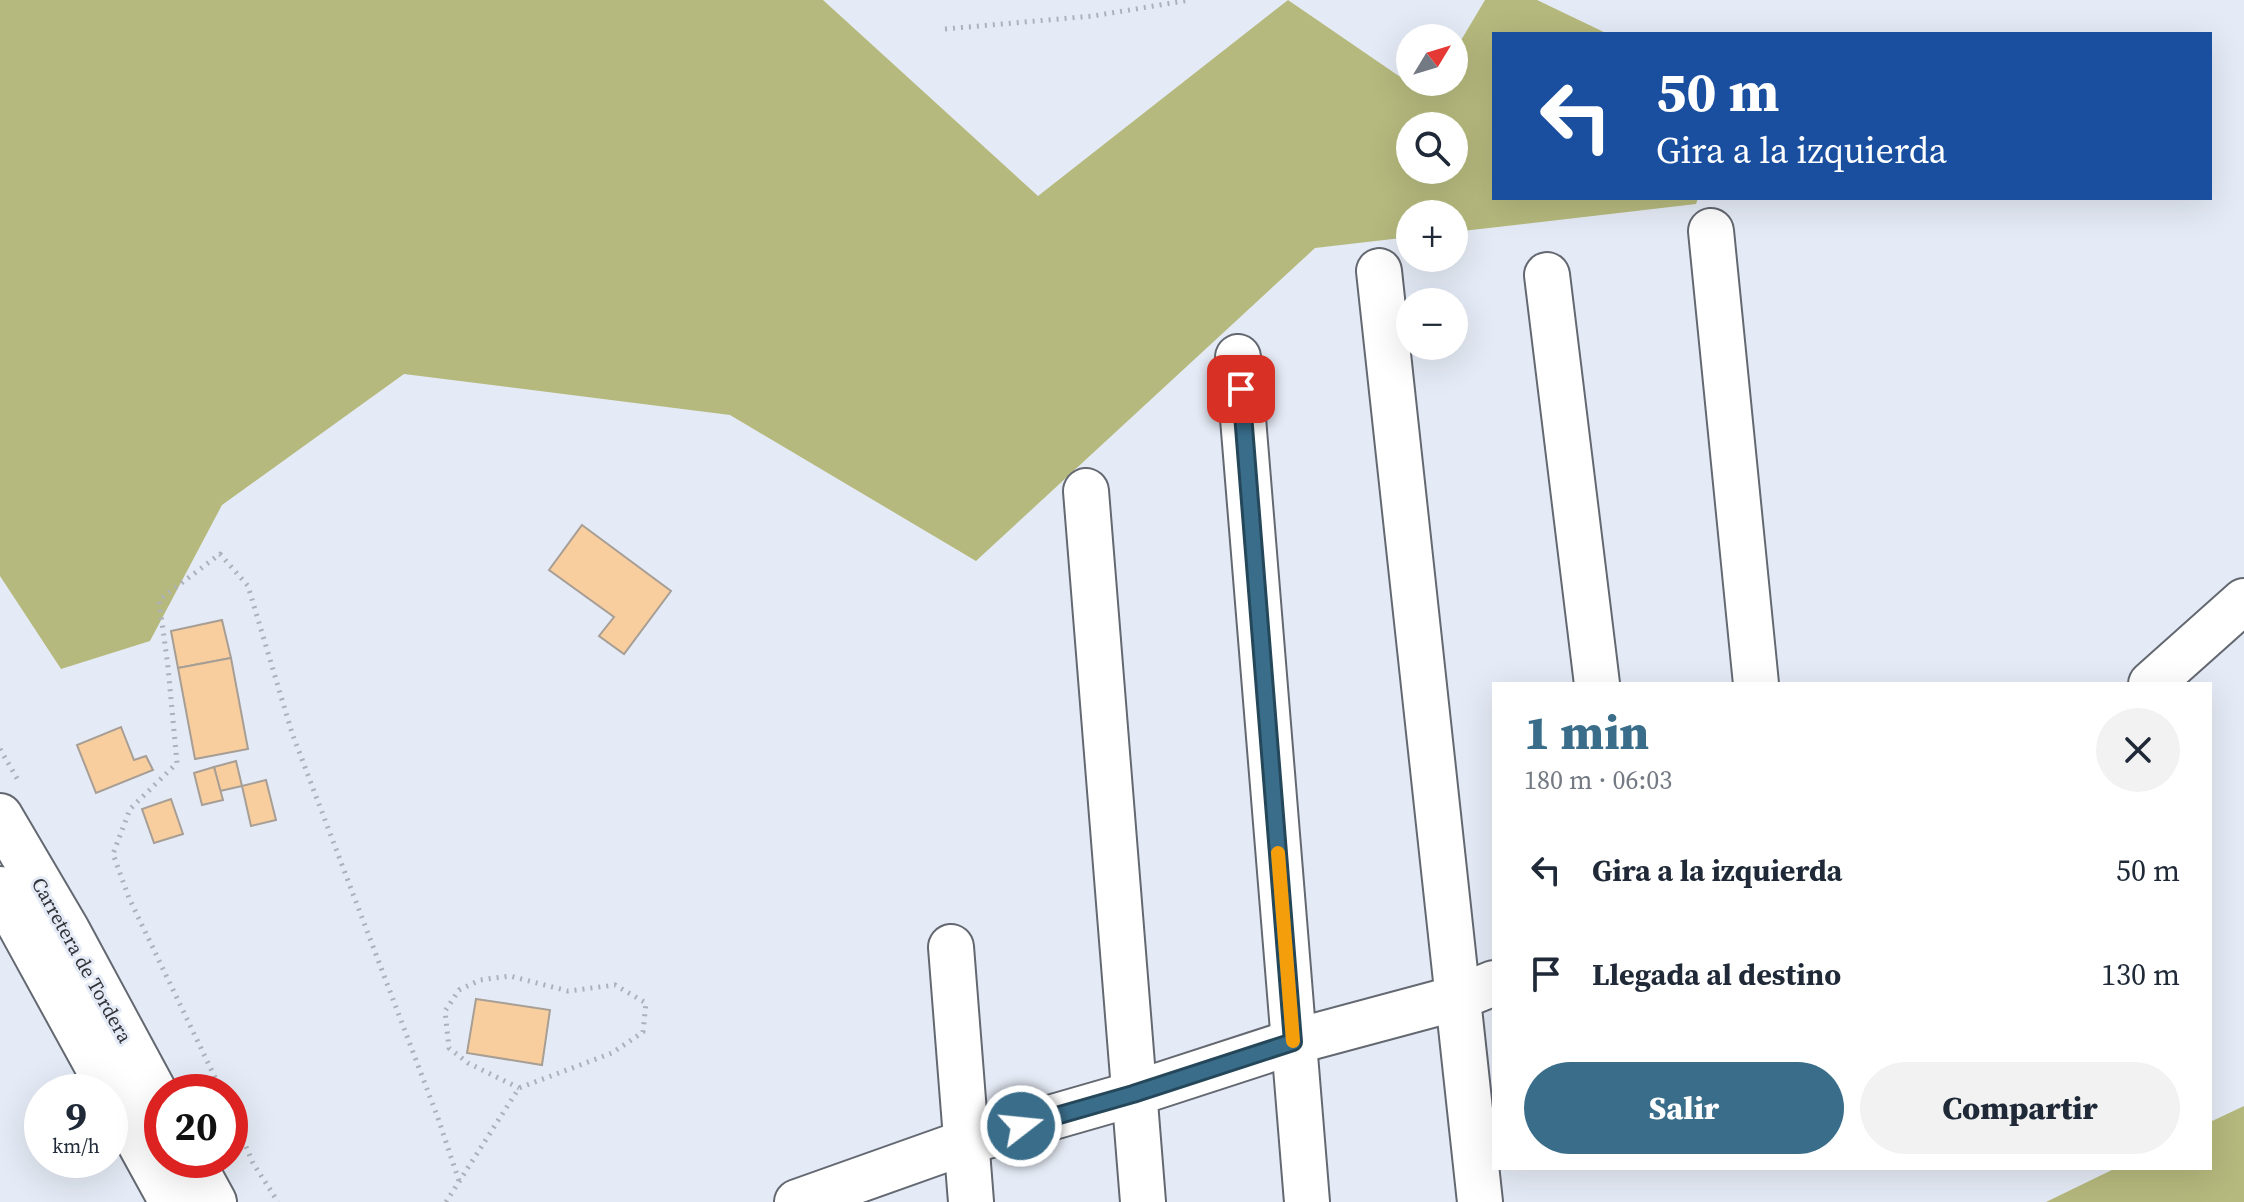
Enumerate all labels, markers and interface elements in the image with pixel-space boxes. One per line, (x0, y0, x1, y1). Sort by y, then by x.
north arrow (1396, 24, 1468, 96)
map controls (1396, 24, 1468, 360)
text: 50 m (1656, 53, 1779, 130)
icon: left (1524, 64, 1628, 168)
button: search (1396, 112, 1468, 184)
text: Gira a la izquierda (1656, 126, 1947, 175)
button: + (1396, 200, 1468, 272)
button: − (1396, 288, 1468, 360)
pin (1207, 355, 1275, 423)
icon: arrive (1219, 367, 1263, 411)
text: 1 min (1524, 699, 1649, 765)
button: close (2096, 708, 2180, 792)
text: 180 m · 06:03 (1524, 762, 1672, 798)
icon: left (1524, 848, 1568, 892)
text: Gira a la izquierda (1592, 850, 1842, 891)
text: 50 m (2116, 850, 2180, 891)
street label: Carretera de Tordera (25, 872, 140, 1048)
icon: arrive (1524, 952, 1568, 996)
text: Llegada al destino (1592, 954, 1841, 995)
text: 130 m (2101, 954, 2180, 995)
button: Salir (1524, 1062, 1844, 1154)
button: Compartir (1860, 1062, 2180, 1154)
speed limit sign: 20 (144, 1074, 248, 1178)
position arrow (979, 1084, 1063, 1168)
text: 9 (65, 1089, 87, 1143)
text: km/h (52, 1132, 100, 1160)

